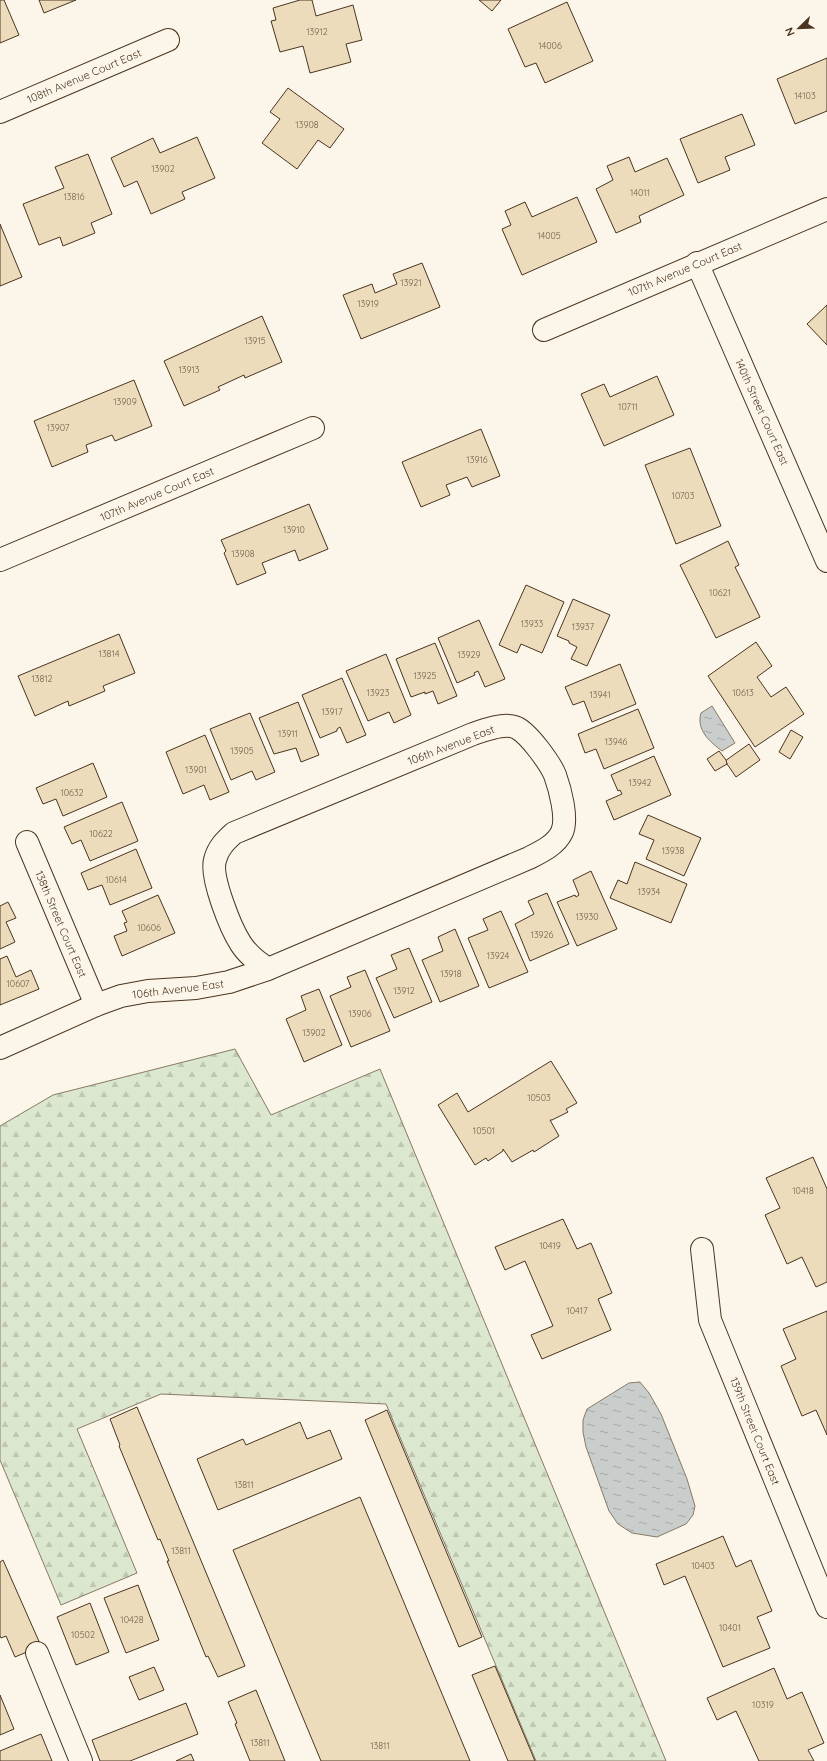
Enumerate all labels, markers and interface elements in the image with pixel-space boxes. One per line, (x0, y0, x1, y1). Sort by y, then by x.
north arrow (779, 8, 819, 48)
text: N (782, 25, 798, 38)
house number: 13912 (306, 26, 328, 37)
house number: 14006 (538, 40, 562, 51)
street label: 108th Avenue Court East (25, 45, 144, 106)
house number: 14103 (794, 90, 816, 101)
house number: 13908 (295, 119, 319, 130)
house number: 13902 (151, 163, 175, 174)
house number: 14011 (630, 187, 650, 198)
house number: 13816 (63, 191, 85, 202)
house number: 14005 (537, 230, 561, 241)
street label: 107th Avenue Court East (626, 239, 744, 299)
house number: 13921 (400, 277, 422, 288)
house number: 13919 (357, 298, 379, 309)
house number: 13915 (244, 335, 266, 346)
street label: 140th Street Court East (732, 357, 792, 468)
house number: 13913 (178, 364, 200, 375)
house number: 13909 (113, 396, 137, 407)
house number: 10711 (618, 401, 638, 412)
house number: 13907 (47, 422, 70, 433)
house number: 13916 (466, 454, 488, 465)
street label: 107th Avenue Court East (98, 464, 216, 524)
house number: 10703 (672, 490, 695, 501)
house number: 13910 (283, 524, 305, 535)
house number: 13908 (231, 548, 255, 559)
house number: 10621 (709, 587, 731, 598)
house number: 13933 (521, 618, 544, 629)
house number: 13937 (572, 621, 595, 632)
house number: 13814 (99, 648, 120, 659)
house number: 13929 (457, 649, 481, 660)
house number: 13925 (414, 670, 437, 681)
house number: 13812 (31, 673, 53, 684)
house number: 13923 (367, 687, 390, 698)
house number: 10613 (732, 687, 754, 698)
house number: 13941 (589, 689, 611, 700)
house number: 13917 (321, 706, 343, 717)
street label: 106th Avenue East (406, 722, 497, 768)
house number: 13911 (278, 728, 298, 739)
house number: 13946 (605, 736, 627, 747)
house number: 13905 (230, 745, 254, 756)
house number: 13901 (185, 764, 207, 775)
house number: 13942 (629, 777, 651, 788)
house number: 10632 (60, 787, 84, 798)
house number: 10622 (89, 828, 113, 839)
house number: 13938 (662, 845, 684, 856)
street label: 138th Street Court East (32, 868, 90, 980)
house number: 10614 (105, 874, 127, 885)
house number: 13934 (638, 886, 661, 897)
house number: 13930 (575, 911, 599, 922)
house number: 10606 (137, 922, 161, 933)
house number: 13926 (531, 929, 554, 940)
house number: 13924 (487, 950, 510, 961)
house number: 13918 (440, 968, 462, 979)
street label: 106th Avenue East (132, 976, 225, 1002)
house number: 10607 (6, 978, 30, 989)
house number: 13912 (393, 985, 415, 996)
house number: 13906 (348, 1008, 372, 1019)
house number: 13902 (302, 1027, 326, 1038)
house number: 10503 (527, 1092, 551, 1103)
house number: 10501 (473, 1125, 495, 1136)
house number: 10418 (792, 1185, 814, 1196)
house number: 10419 (539, 1240, 561, 1251)
house number: 10417 (566, 1305, 588, 1316)
street label: 139th Street Court East (727, 1375, 783, 1487)
house number: 13811 (234, 1479, 254, 1490)
house number: 13811 (171, 1545, 191, 1556)
house number: 10403 (691, 1560, 715, 1571)
house number: 10428 (120, 1614, 144, 1625)
house number: 10401 (719, 1622, 741, 1633)
house number: 10502 (71, 1629, 95, 1640)
house number: 10319 (752, 1699, 774, 1710)
house number: 13811 (250, 1737, 270, 1748)
house number: 13811 (370, 1740, 390, 1751)

